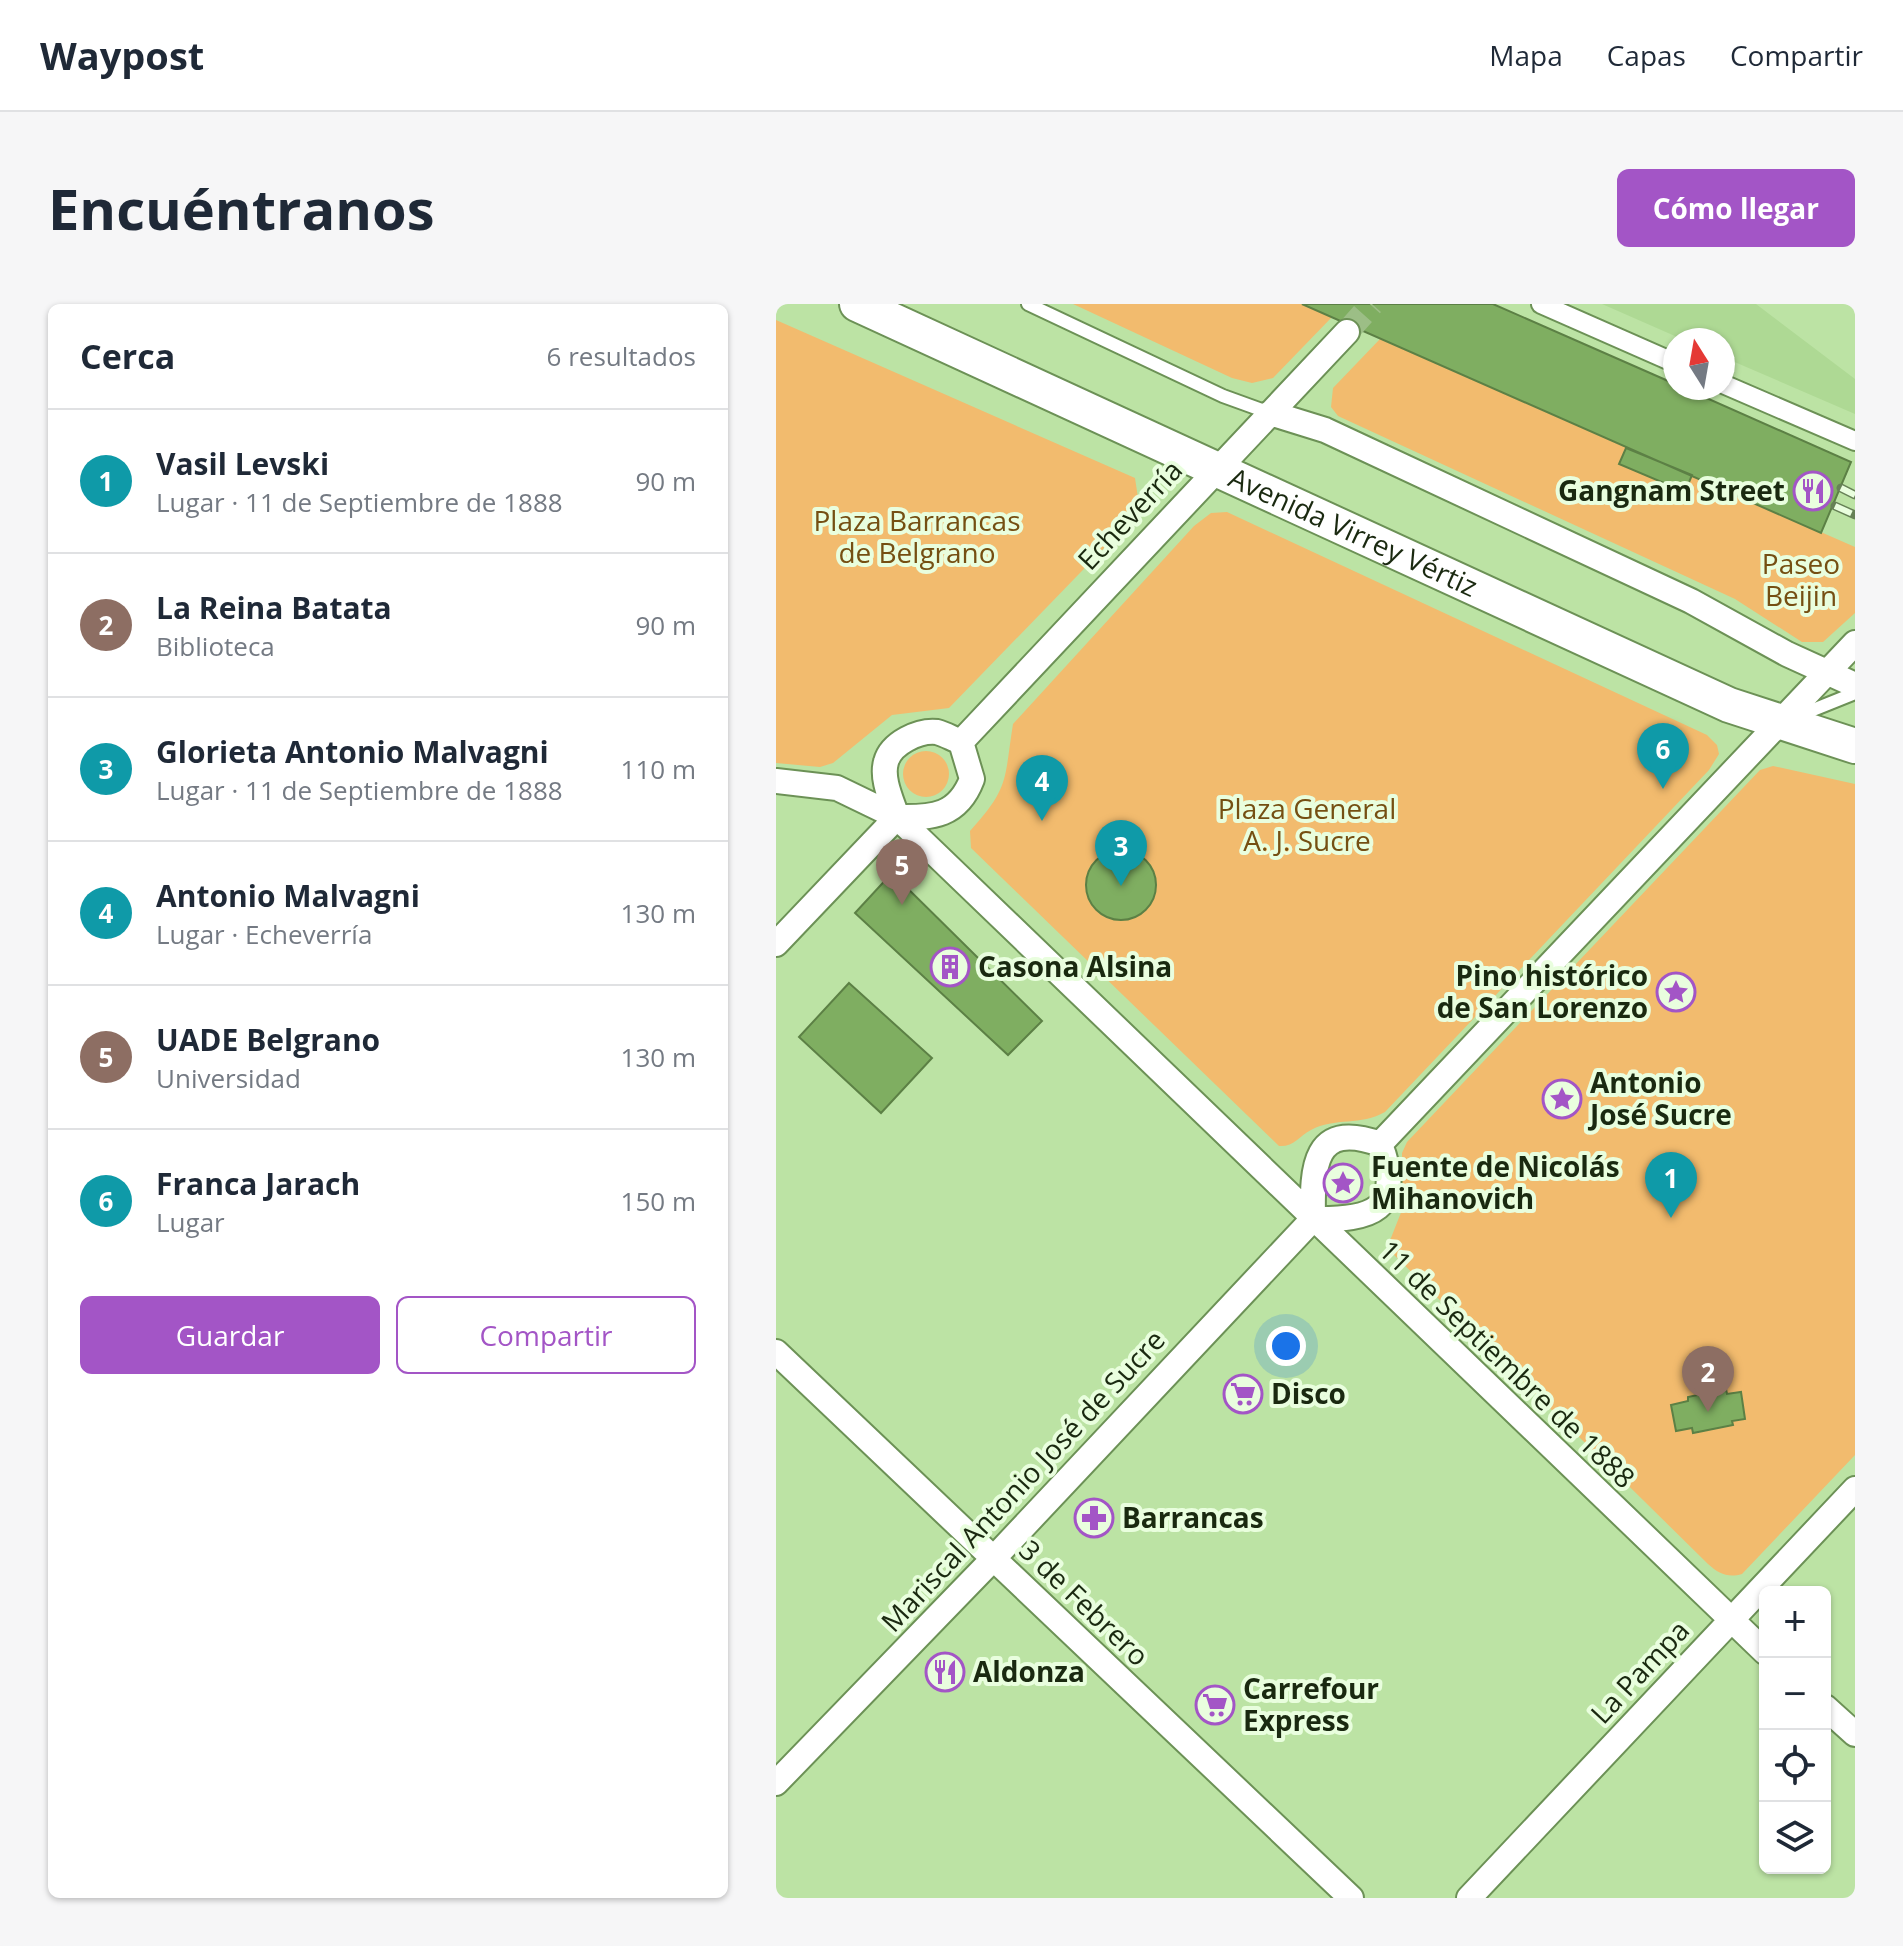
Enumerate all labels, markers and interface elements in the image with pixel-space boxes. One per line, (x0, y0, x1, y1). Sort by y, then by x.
text: Waypost (40, 29, 204, 81)
text: Mapa (1489, 36, 1563, 74)
text: Capas (1607, 36, 1686, 74)
text: Compartir (1730, 36, 1863, 74)
button: Cómo llegar (1617, 169, 1855, 247)
text: Encuéntranos (48, 170, 435, 246)
north arrow (1663, 328, 1735, 400)
text: Cerca (80, 333, 175, 379)
text: 6 resultados (547, 338, 696, 374)
text: Vasil Levski (156, 443, 329, 484)
street label: Echeverría (1069, 451, 1190, 577)
street label: Avenida Virrey Vértiz (1223, 458, 1484, 605)
text: 1 (99, 463, 113, 499)
text: 90 m (635, 463, 696, 499)
restaurant icon: Gangnam Street (1792, 470, 1834, 512)
place label: Gangnam Street (1558, 471, 1785, 509)
text: Lugar · 11 de Septiembre de 1888 (156, 484, 563, 520)
park label: Plaza Barrancas de Belgrano (813, 501, 1021, 571)
park label: Paseo Beijin (1762, 544, 1840, 614)
text: La Reina Batata (156, 587, 392, 628)
text: 2 (99, 607, 113, 643)
text: 90 m (635, 607, 696, 643)
text: Biblioteca (156, 628, 275, 664)
pin: 6 (1637, 723, 1689, 789)
text: Glorieta Antonio Malvagni (156, 731, 549, 772)
text: 3 (99, 751, 113, 787)
text: 110 m (621, 751, 696, 787)
pin: 4 (1016, 755, 1068, 821)
text: Lugar · 11 de Septiembre de 1888 (156, 772, 563, 808)
park label: Plaza General A. J. Sucre (1218, 789, 1396, 859)
pin: 3 (1095, 820, 1147, 886)
pin: 5 (876, 839, 928, 905)
text: Antonio Malvagni (156, 875, 420, 916)
text: 4 (99, 895, 113, 931)
text: 130 m (621, 895, 696, 931)
text: Lugar · Echeverría (156, 916, 372, 952)
building icon: Casona Alsina (929, 946, 971, 988)
place label: Casona Alsina (978, 947, 1172, 985)
place label: Pino histórico de San Lorenzo (1437, 956, 1648, 1026)
place icon: Pino histórico de San Lorenzo (1655, 971, 1697, 1013)
text: UADE Belgrano (156, 1019, 380, 1060)
text: 5 (99, 1039, 113, 1075)
text: 130 m (621, 1039, 696, 1075)
text: Universidad (156, 1060, 301, 1096)
place label: Antonio José Sucre (1587, 1063, 1732, 1133)
place icon: Antonio José Sucre (1541, 1078, 1583, 1120)
place label: Fuente de Nicolás Mihanovich (1371, 1147, 1620, 1217)
pin: 1 (1645, 1152, 1697, 1218)
place icon: Fuente de Nicolás Mihanovich (1322, 1162, 1364, 1204)
text: Franca Jarach (156, 1163, 360, 1204)
text: 6 (99, 1183, 113, 1219)
text: 150 m (621, 1183, 696, 1219)
text: Lugar (156, 1204, 225, 1240)
street label: 11 de Septiembre de 1888 (1371, 1231, 1644, 1496)
button: Guardar (80, 1296, 380, 1374)
button: Compartir (396, 1296, 696, 1374)
street label: Mariscal Antonio José de Sucre (872, 1321, 1173, 1640)
your location (1266, 1326, 1306, 1366)
pin: 2 (1682, 1346, 1734, 1412)
supermarket icon: Disco (1222, 1373, 1264, 1415)
place label: Disco (1271, 1374, 1346, 1412)
pharmacy icon: Barrancas (1073, 1497, 1115, 1539)
place label: Barrancas (1122, 1498, 1264, 1536)
street label: 3 de Febrero (1012, 1531, 1158, 1674)
map controls (1759, 1586, 1831, 1874)
button: + (1759, 1586, 1831, 1658)
street label: La Pampa (1582, 1611, 1697, 1731)
restaurant icon: Aldonza (924, 1651, 966, 1693)
place label: Aldonza (973, 1652, 1085, 1690)
button: − (1759, 1658, 1831, 1730)
place label: Carrefour Express (1243, 1669, 1379, 1739)
supermarket icon: Carrefour Express (1194, 1684, 1236, 1726)
button: locate (1759, 1730, 1831, 1802)
button: layers (1759, 1802, 1831, 1874)

